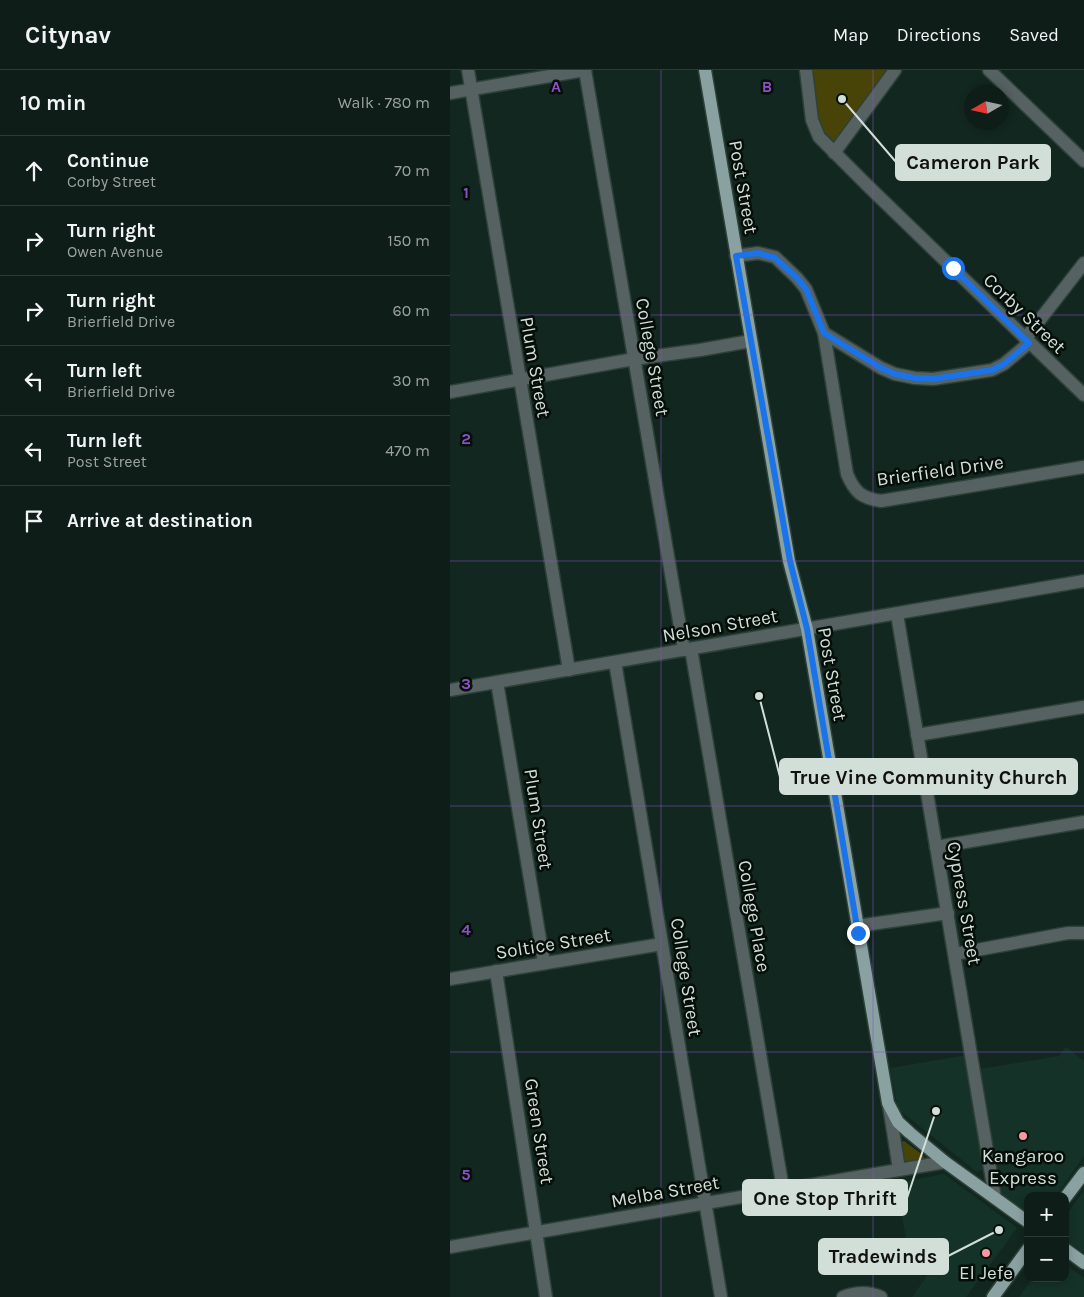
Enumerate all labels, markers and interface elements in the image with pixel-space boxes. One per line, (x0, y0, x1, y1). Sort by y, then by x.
text: Citynav (25, 21, 111, 49)
text: Map (833, 24, 869, 46)
text: Directions (897, 24, 981, 46)
text: Saved (1009, 24, 1059, 46)
text: A (551, 77, 561, 96)
text: B (762, 77, 772, 96)
north arrow (964, 85, 1009, 130)
text: 10 min (20, 91, 86, 115)
text: Walk · 780 m (338, 93, 430, 112)
street label: Post Street (724, 139, 762, 236)
callout: Cameron Park (896, 145, 1050, 180)
text: Continue (67, 150, 149, 172)
text: Cameron Park (906, 151, 1040, 174)
icon: ahead (20, 157, 48, 185)
text: 70 m (394, 161, 430, 180)
text: Corby Street (67, 172, 156, 191)
text: 1 (463, 183, 469, 202)
text: Turn right (67, 220, 156, 242)
icon: right (20, 227, 48, 255)
text: 150 m (387, 231, 430, 250)
text: Owen Avenue (67, 242, 163, 261)
route start (942, 257, 965, 280)
street label: Corby Street (979, 269, 1070, 358)
text: Turn right (67, 290, 156, 312)
street label: College Street (631, 296, 673, 418)
icon: right (20, 297, 48, 325)
text: 60 m (393, 301, 430, 320)
text: Brierfield Drive (67, 312, 175, 331)
street label: Plum Street (515, 315, 555, 419)
text: Turn left (67, 360, 142, 382)
icon: left (20, 367, 48, 395)
text: 30 m (392, 371, 430, 390)
text: Brierfield Drive (67, 382, 175, 401)
text: 2 (461, 429, 471, 448)
text: Turn left (67, 430, 142, 452)
icon: left (20, 437, 48, 465)
text: 470 m (385, 441, 430, 460)
street label: Brierfield Drive (875, 451, 1005, 491)
text: Post Street (67, 452, 147, 471)
icon: arrive (20, 507, 48, 535)
text: Arrive at destination (67, 510, 253, 532)
street label: Nelson Street (661, 605, 779, 647)
street label: Post Street (813, 626, 851, 723)
text: 3 (461, 674, 471, 693)
callout: True Vine Community Church (780, 759, 1077, 794)
text: True Vine Community Church (791, 766, 1067, 789)
street label: Plum Street (519, 767, 557, 871)
street label: Cypress Street (942, 840, 986, 967)
street label: College Place (733, 858, 775, 974)
street label: College Street (666, 916, 706, 1038)
text: 4 (461, 920, 471, 939)
route end (847, 922, 870, 945)
street label: Soltice Street (494, 924, 612, 964)
street label: Green Street (520, 1077, 558, 1186)
marker: Kangaroo Express (1017, 1130, 1029, 1142)
place label: Kangaroo Express (982, 1145, 1064, 1189)
text: 5 (461, 1165, 471, 1184)
street label: Melba Street (609, 1172, 721, 1212)
callout: One Stop Thrift (743, 1180, 907, 1215)
text: One Stop Thrift (753, 1187, 897, 1210)
map controls (1024, 1192, 1069, 1282)
button: + (1024, 1192, 1069, 1237)
button: − (1024, 1237, 1069, 1282)
callout: Tradewinds (819, 1239, 948, 1274)
text: Tradewinds (829, 1245, 937, 1268)
marker: El Jefe (980, 1247, 992, 1259)
place label: El Jefe (959, 1262, 1013, 1284)

